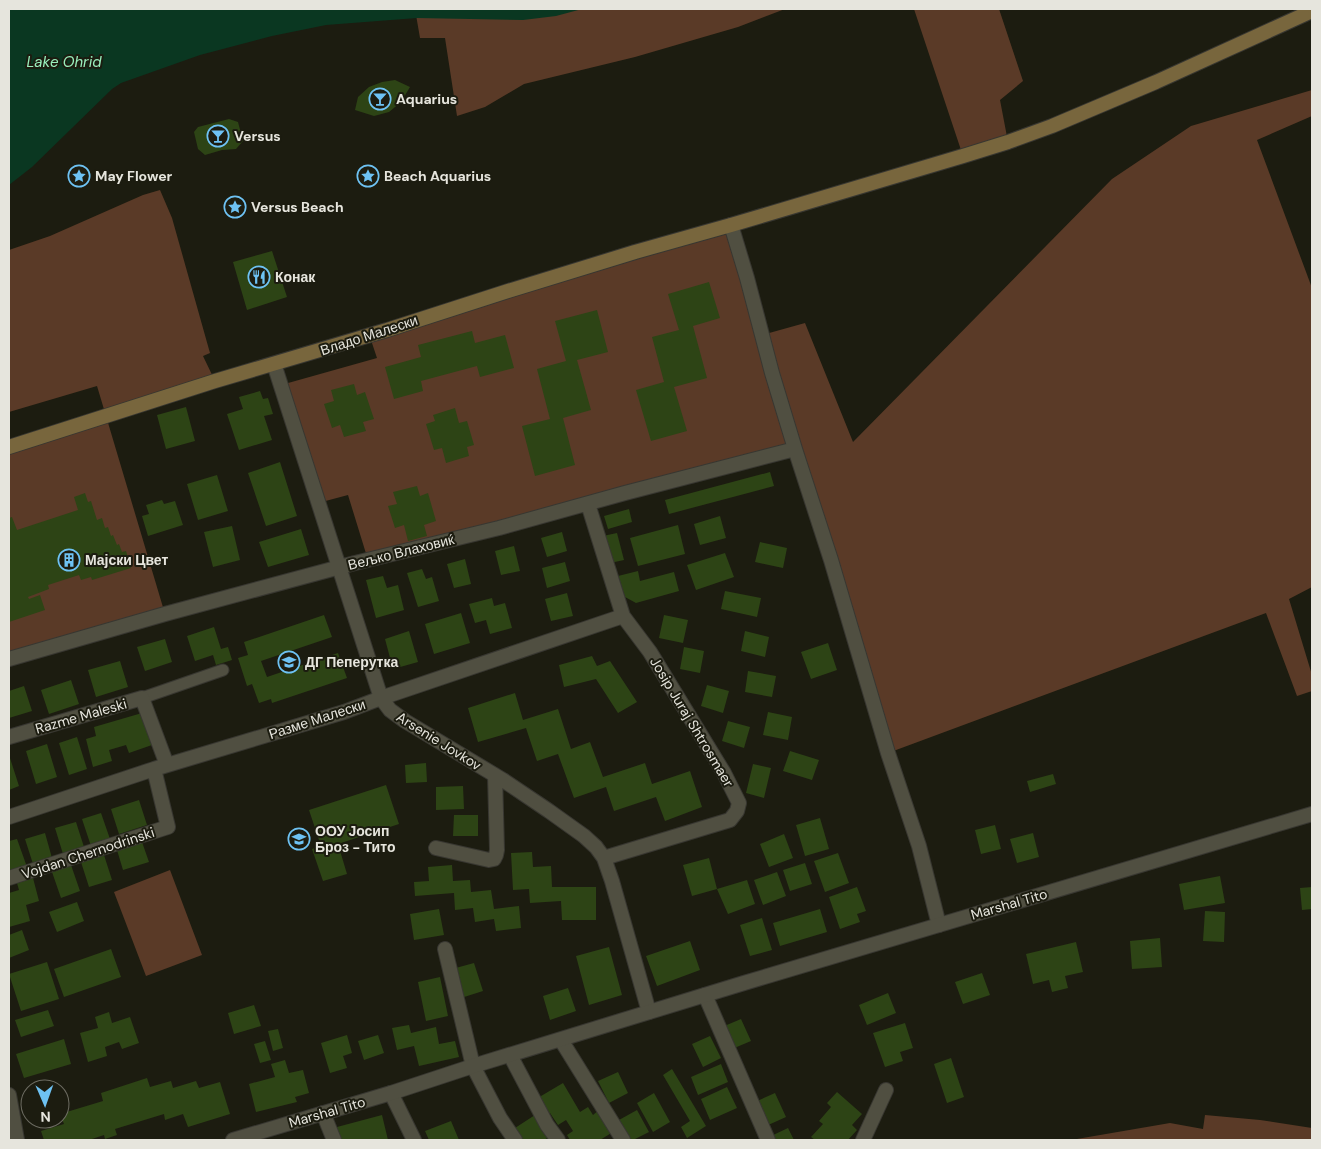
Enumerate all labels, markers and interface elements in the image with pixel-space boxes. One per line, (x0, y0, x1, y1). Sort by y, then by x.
water label: Lake Ohrid (26, 52, 102, 72)
bar icon: Aquarius (368, 87, 392, 111)
place label: Aquarius (396, 90, 457, 108)
bar icon: Versus (206, 124, 230, 148)
place label: Versus (234, 127, 281, 145)
place icon: May Flower (67, 164, 91, 188)
place icon: Beach Aquarius (356, 164, 380, 188)
place label: May Flower (95, 167, 173, 185)
place label: Beach Aquarius (384, 167, 491, 185)
place icon: Versus Beach (223, 195, 247, 219)
place label: Versus Beach (251, 198, 344, 216)
restaurant icon: Конак (247, 265, 271, 289)
place label: Конак (275, 268, 316, 286)
street label: Владо Малески (318, 311, 420, 359)
street label: Вељко Влаховиќ (346, 530, 457, 574)
building icon: Мајски Цвет (57, 548, 81, 572)
place label: Мајски Цвет (85, 551, 168, 569)
school or university icon: ДГ Пеперутка (277, 650, 301, 674)
place label: ДГ Пеперутка (305, 653, 398, 671)
street label: Josip Juraj Shtrosmaer (646, 654, 738, 790)
street label: Razme Maleski (33, 694, 129, 738)
street label: Разме Малески (266, 695, 368, 743)
street label: Arsenie Jovkov (393, 708, 485, 775)
place label: ООУ Јосип Броз - Тито (315, 822, 395, 856)
street label: Vojdan Chernodrinski (19, 823, 157, 883)
school or university icon: ООУ Јосип Броз - Тито (287, 827, 311, 851)
street label: Marshal Tito (969, 884, 1049, 924)
north arrow (20, 1079, 70, 1129)
street label: Marshal Tito (287, 1092, 367, 1132)
text: N (40, 1108, 51, 1126)

